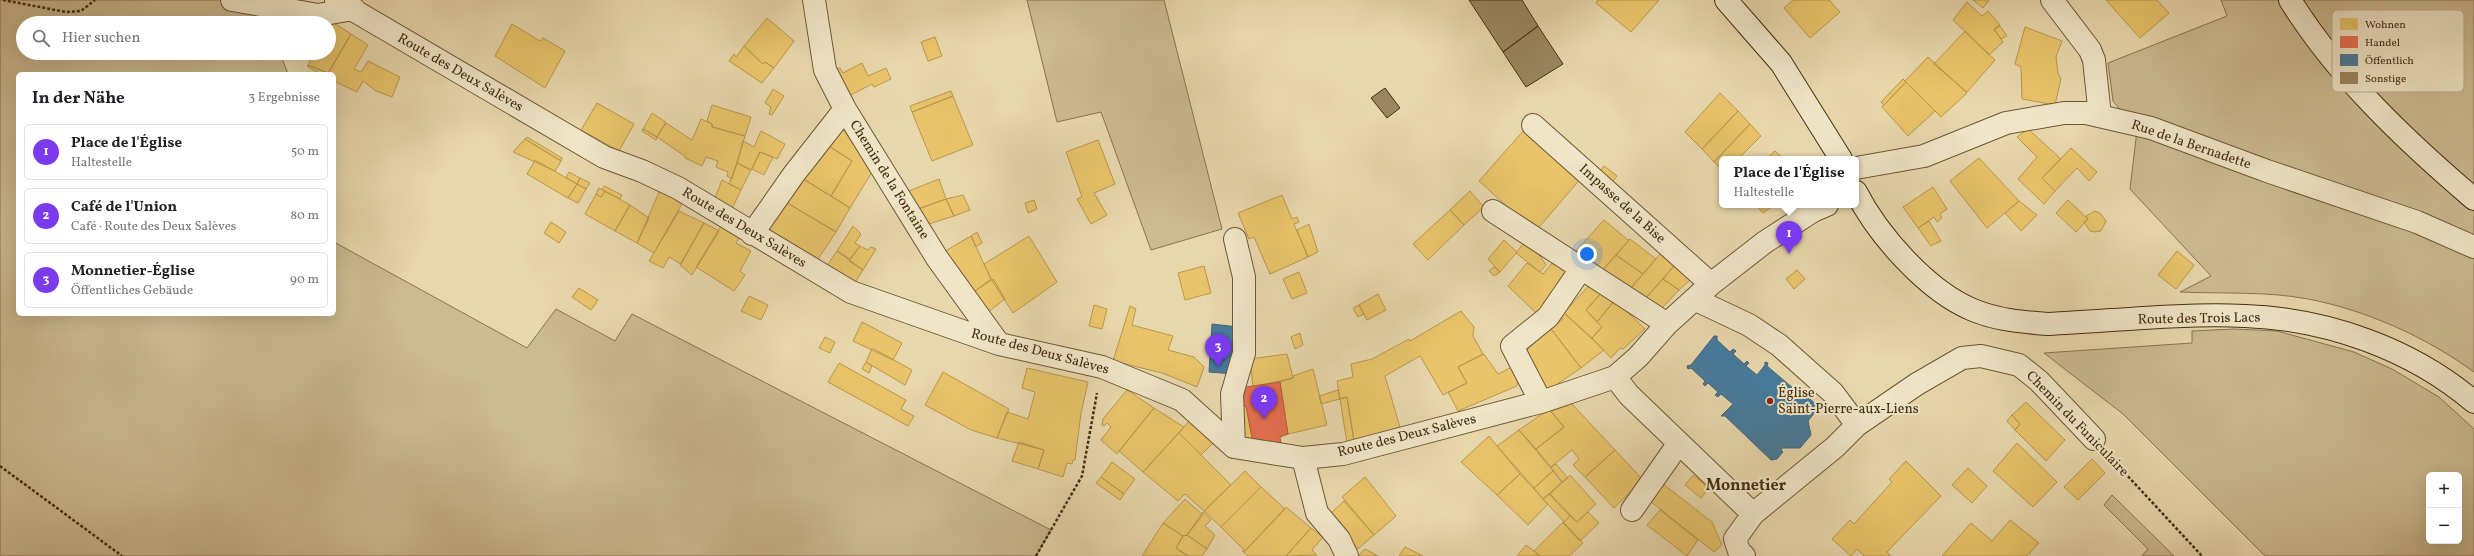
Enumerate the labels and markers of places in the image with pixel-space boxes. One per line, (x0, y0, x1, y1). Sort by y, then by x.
pin: 1 (1776, 221, 1802, 254)
pin: 3 (1205, 334, 1231, 367)
place label: Église Saint-Pierre-aux-Liens (1778, 384, 1919, 419)
pin: 2 (1251, 386, 1277, 419)
marker: Église Saint-Pierre-aux-Liens (1765, 396, 1775, 406)

